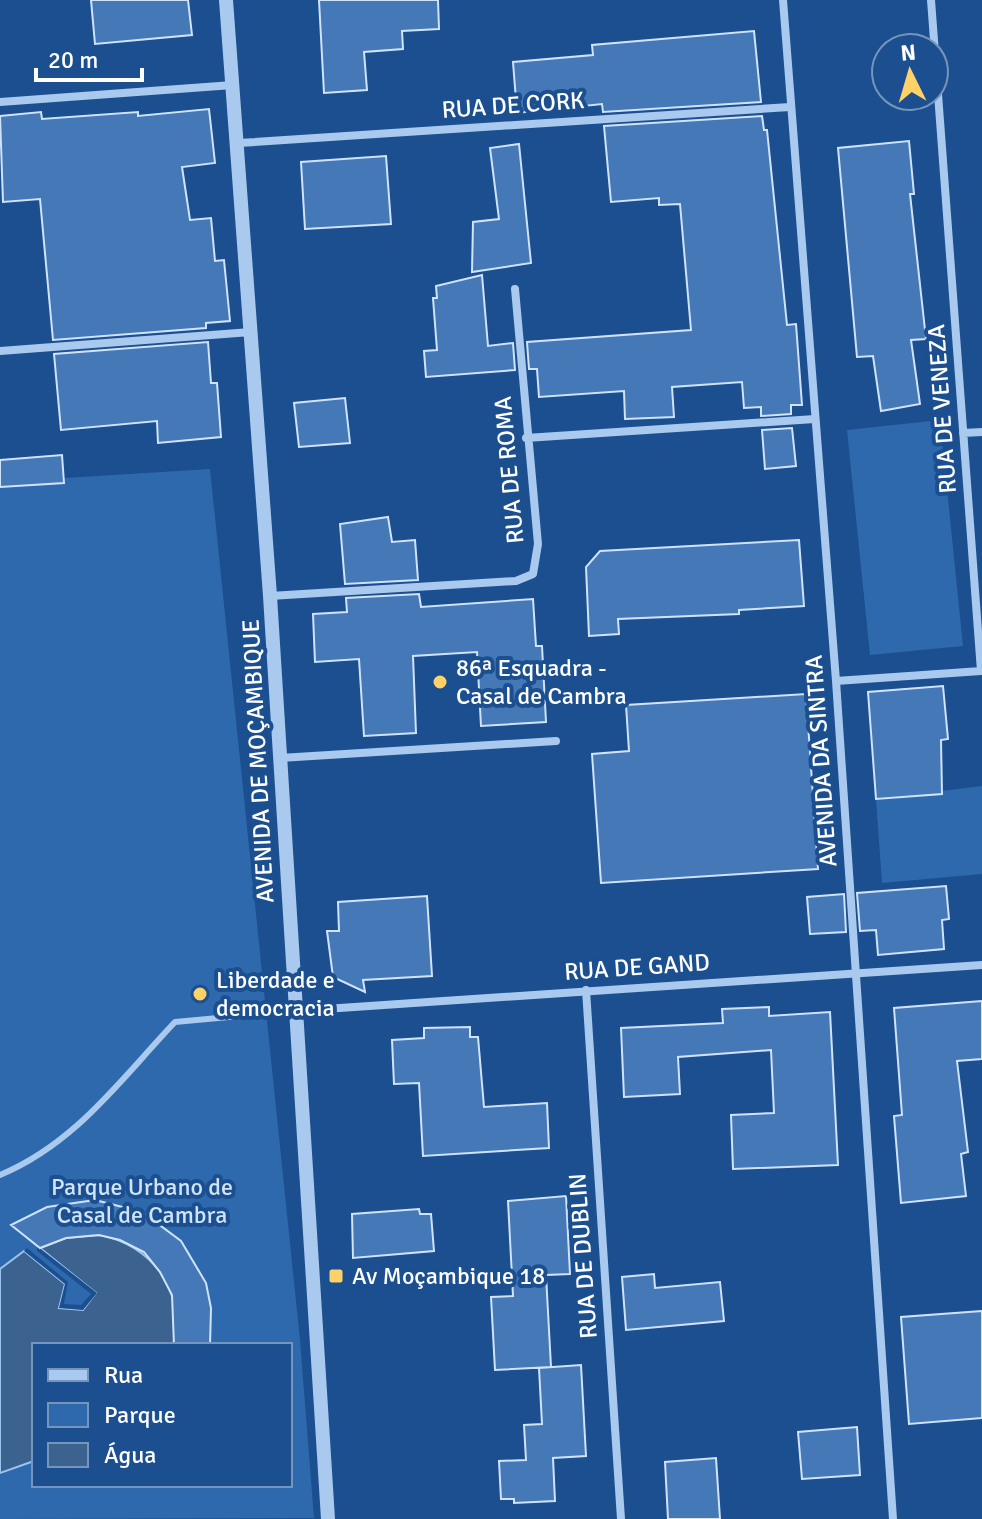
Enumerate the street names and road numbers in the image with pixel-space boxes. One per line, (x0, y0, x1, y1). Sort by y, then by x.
street label: RUA DE CORK (441, 85, 585, 125)
street label: RUA DE VENEZA (921, 323, 963, 495)
street label: RUA DE ROMA (488, 395, 530, 545)
street label: AVENIDA DE MOÇAMBIQUE (236, 618, 280, 904)
street label: AVENIDA DA SINTRA (799, 654, 843, 868)
street label: RUA DE GAND (563, 947, 711, 987)
street label: RUA DE DUBLIN (562, 1172, 604, 1340)

